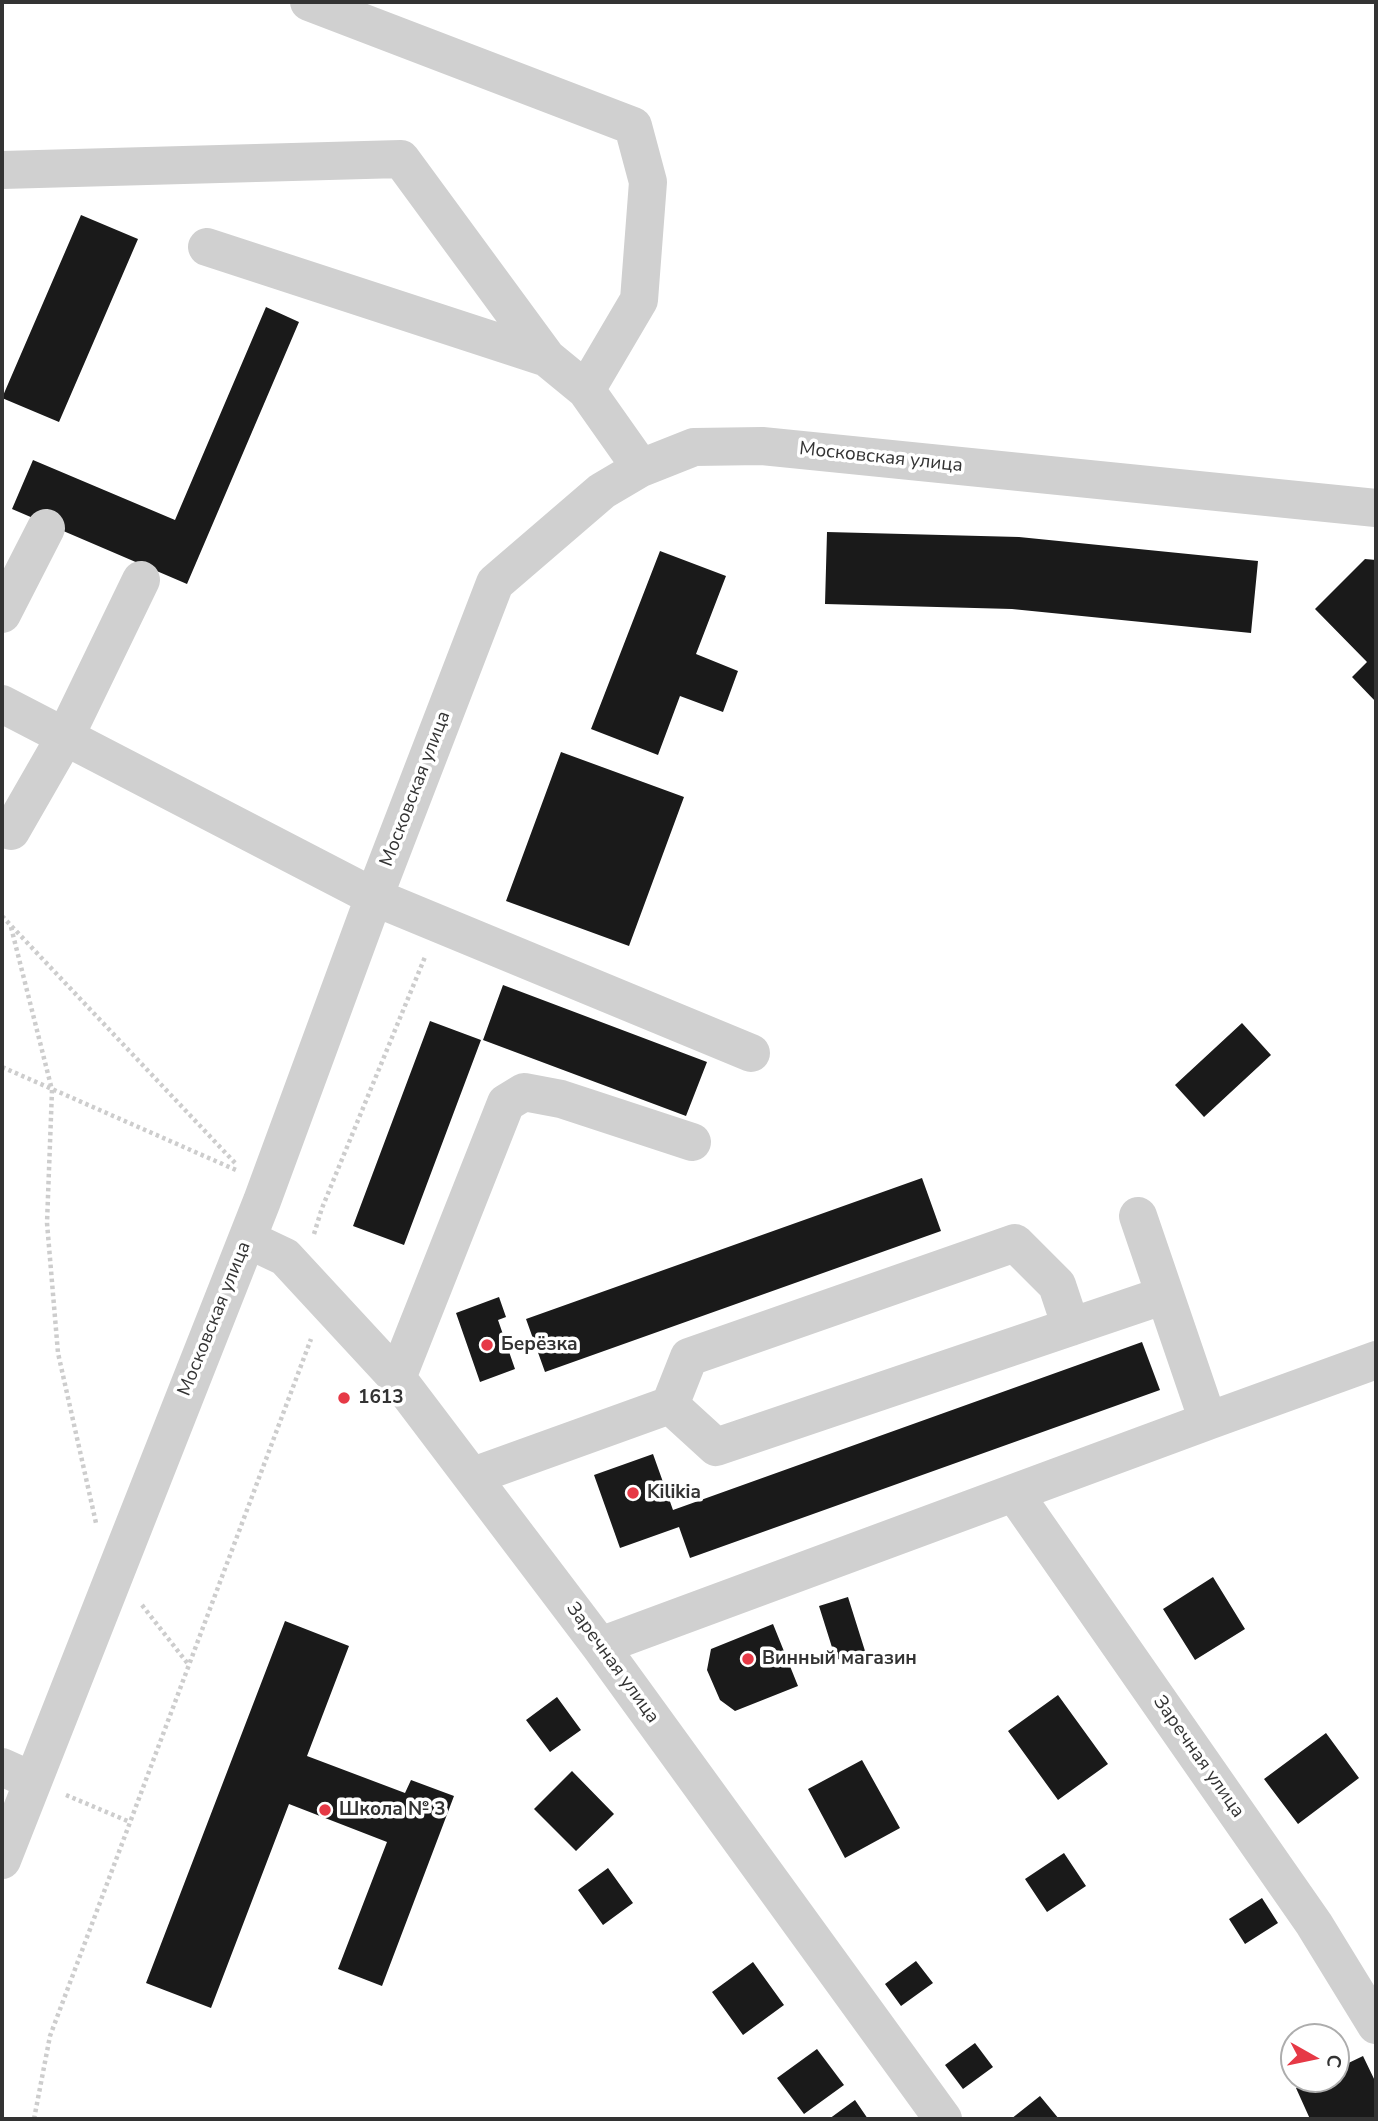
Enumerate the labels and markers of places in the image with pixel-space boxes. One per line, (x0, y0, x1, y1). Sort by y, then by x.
place label: Берёзка (501, 1334, 578, 1356)
marker: Берёзка (479, 1337, 495, 1353)
place label: 1613 (358, 1387, 404, 1409)
marker: 1613 (336, 1390, 352, 1406)
place label: Kilikia (647, 1482, 701, 1504)
marker: Kilikia (625, 1485, 641, 1501)
place label: Винный магазин (762, 1648, 917, 1670)
marker: Винный магазин (740, 1651, 756, 1667)
place label: Школа № 3 (339, 1799, 446, 1821)
marker: Школа № 3 (317, 1802, 333, 1818)

